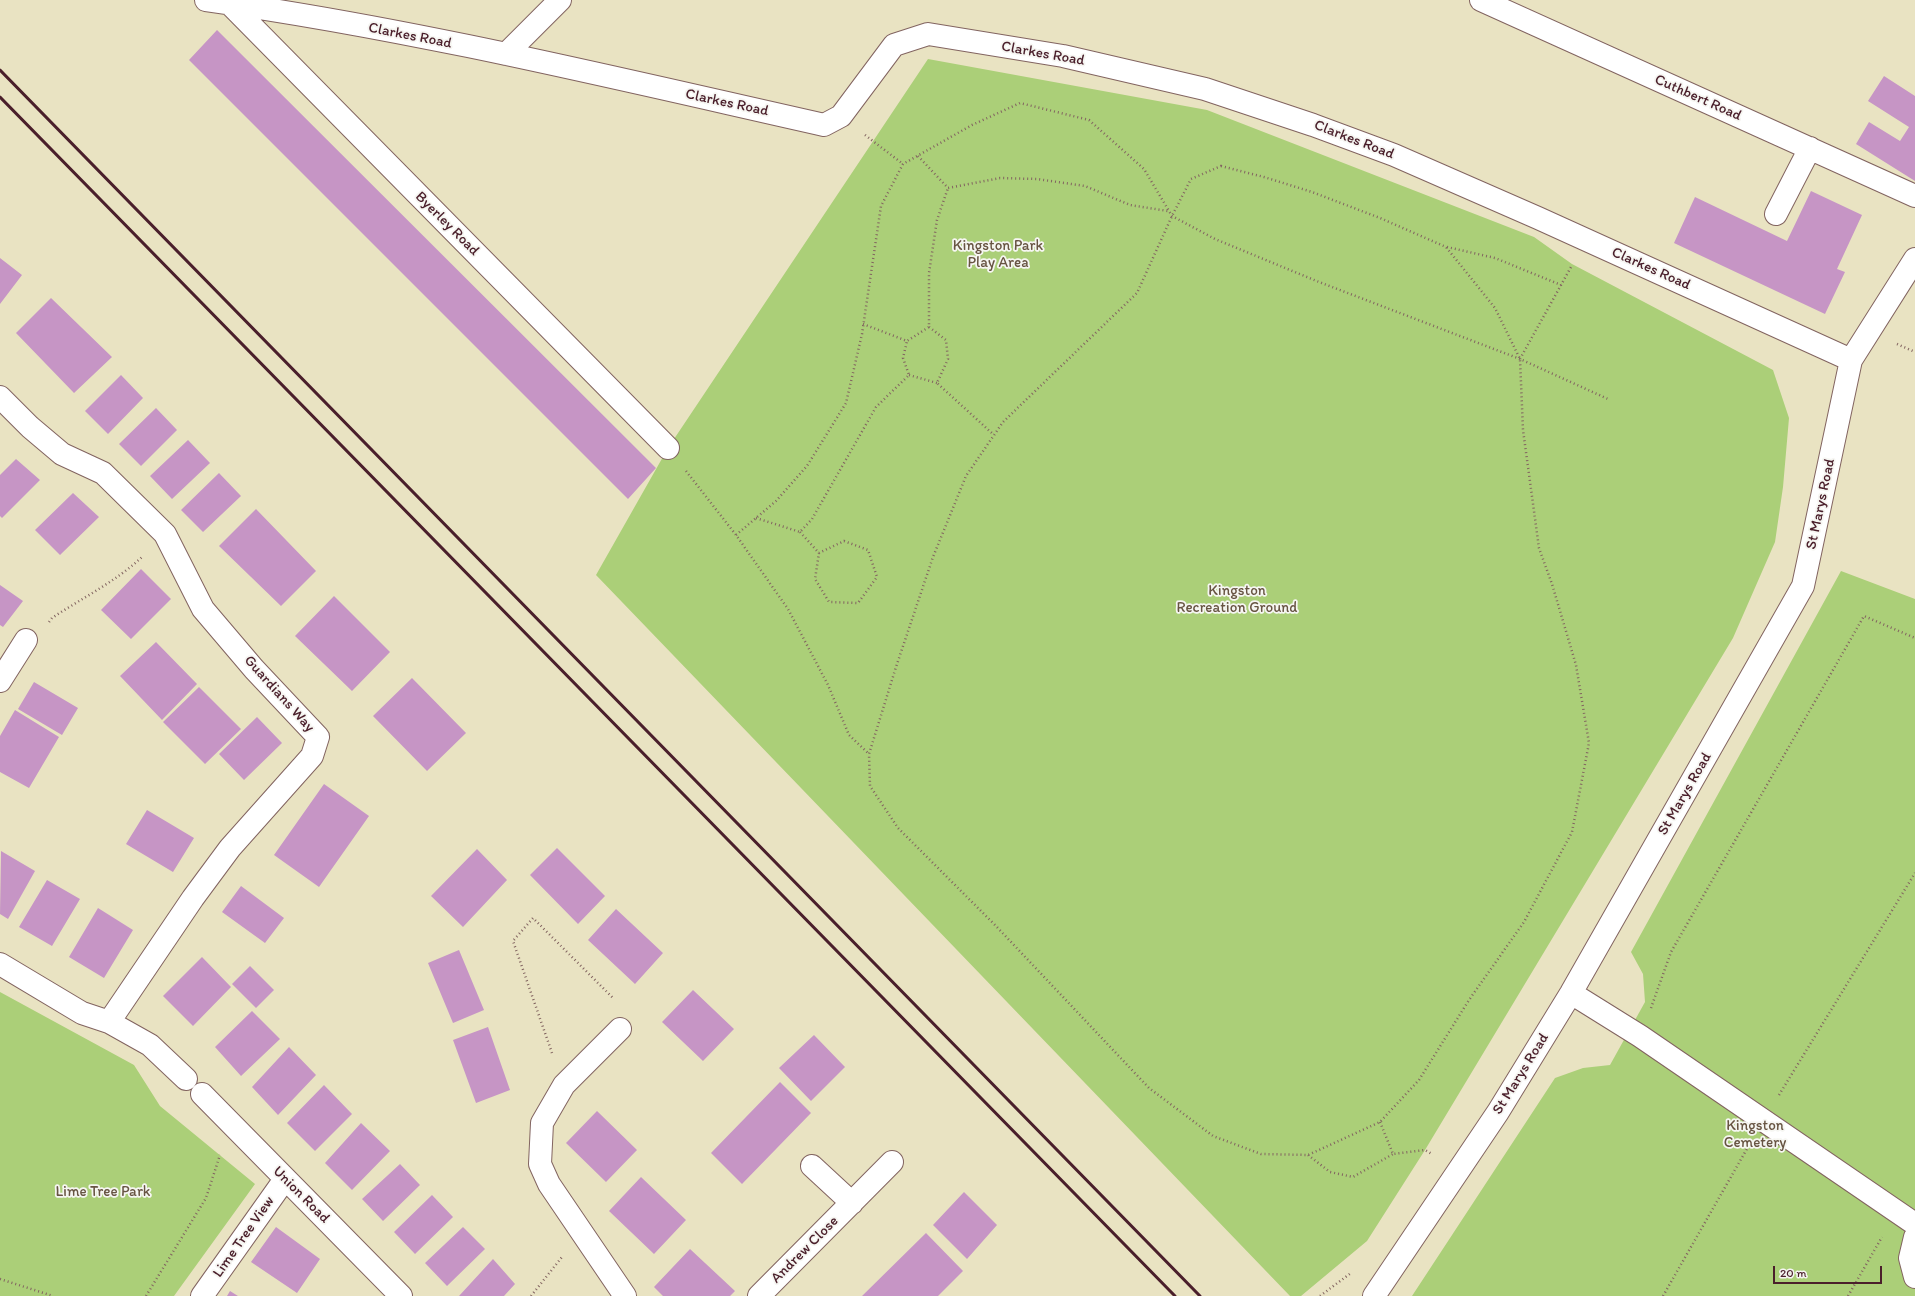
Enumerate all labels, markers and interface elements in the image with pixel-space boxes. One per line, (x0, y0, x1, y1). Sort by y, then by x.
street label: Clarkes Road (367, 19, 453, 53)
street label: Clarkes Road (1000, 38, 1086, 70)
street label: Cuthbert Road (1652, 71, 1744, 125)
street label: Clarkes Road (684, 85, 770, 121)
street label: Clarkes Road (1311, 116, 1397, 164)
street label: Byerley Road (411, 188, 483, 260)
park label: Kingston Park Play Area (953, 237, 1043, 272)
street label: Clarkes Road (1609, 244, 1693, 294)
street label: St Marys Road (1803, 457, 1839, 551)
park label: Kingston Recreation Ground (1176, 582, 1298, 617)
street label: Guardians Way (240, 652, 318, 736)
street label: St Marys Road (1654, 749, 1716, 839)
street label: St Marys Road (1489, 1030, 1553, 1118)
park label: Kingston Cemetery (1724, 1117, 1786, 1152)
street label: Union Road (269, 1163, 333, 1227)
park label: Lime Tree Park (56, 1183, 150, 1201)
street label: Lime Tree View (209, 1193, 279, 1281)
street label: Andrew Close (767, 1212, 843, 1288)
scale bar (1775, 1258, 1884, 1284)
text: 20 m (1780, 1266, 1807, 1280)

